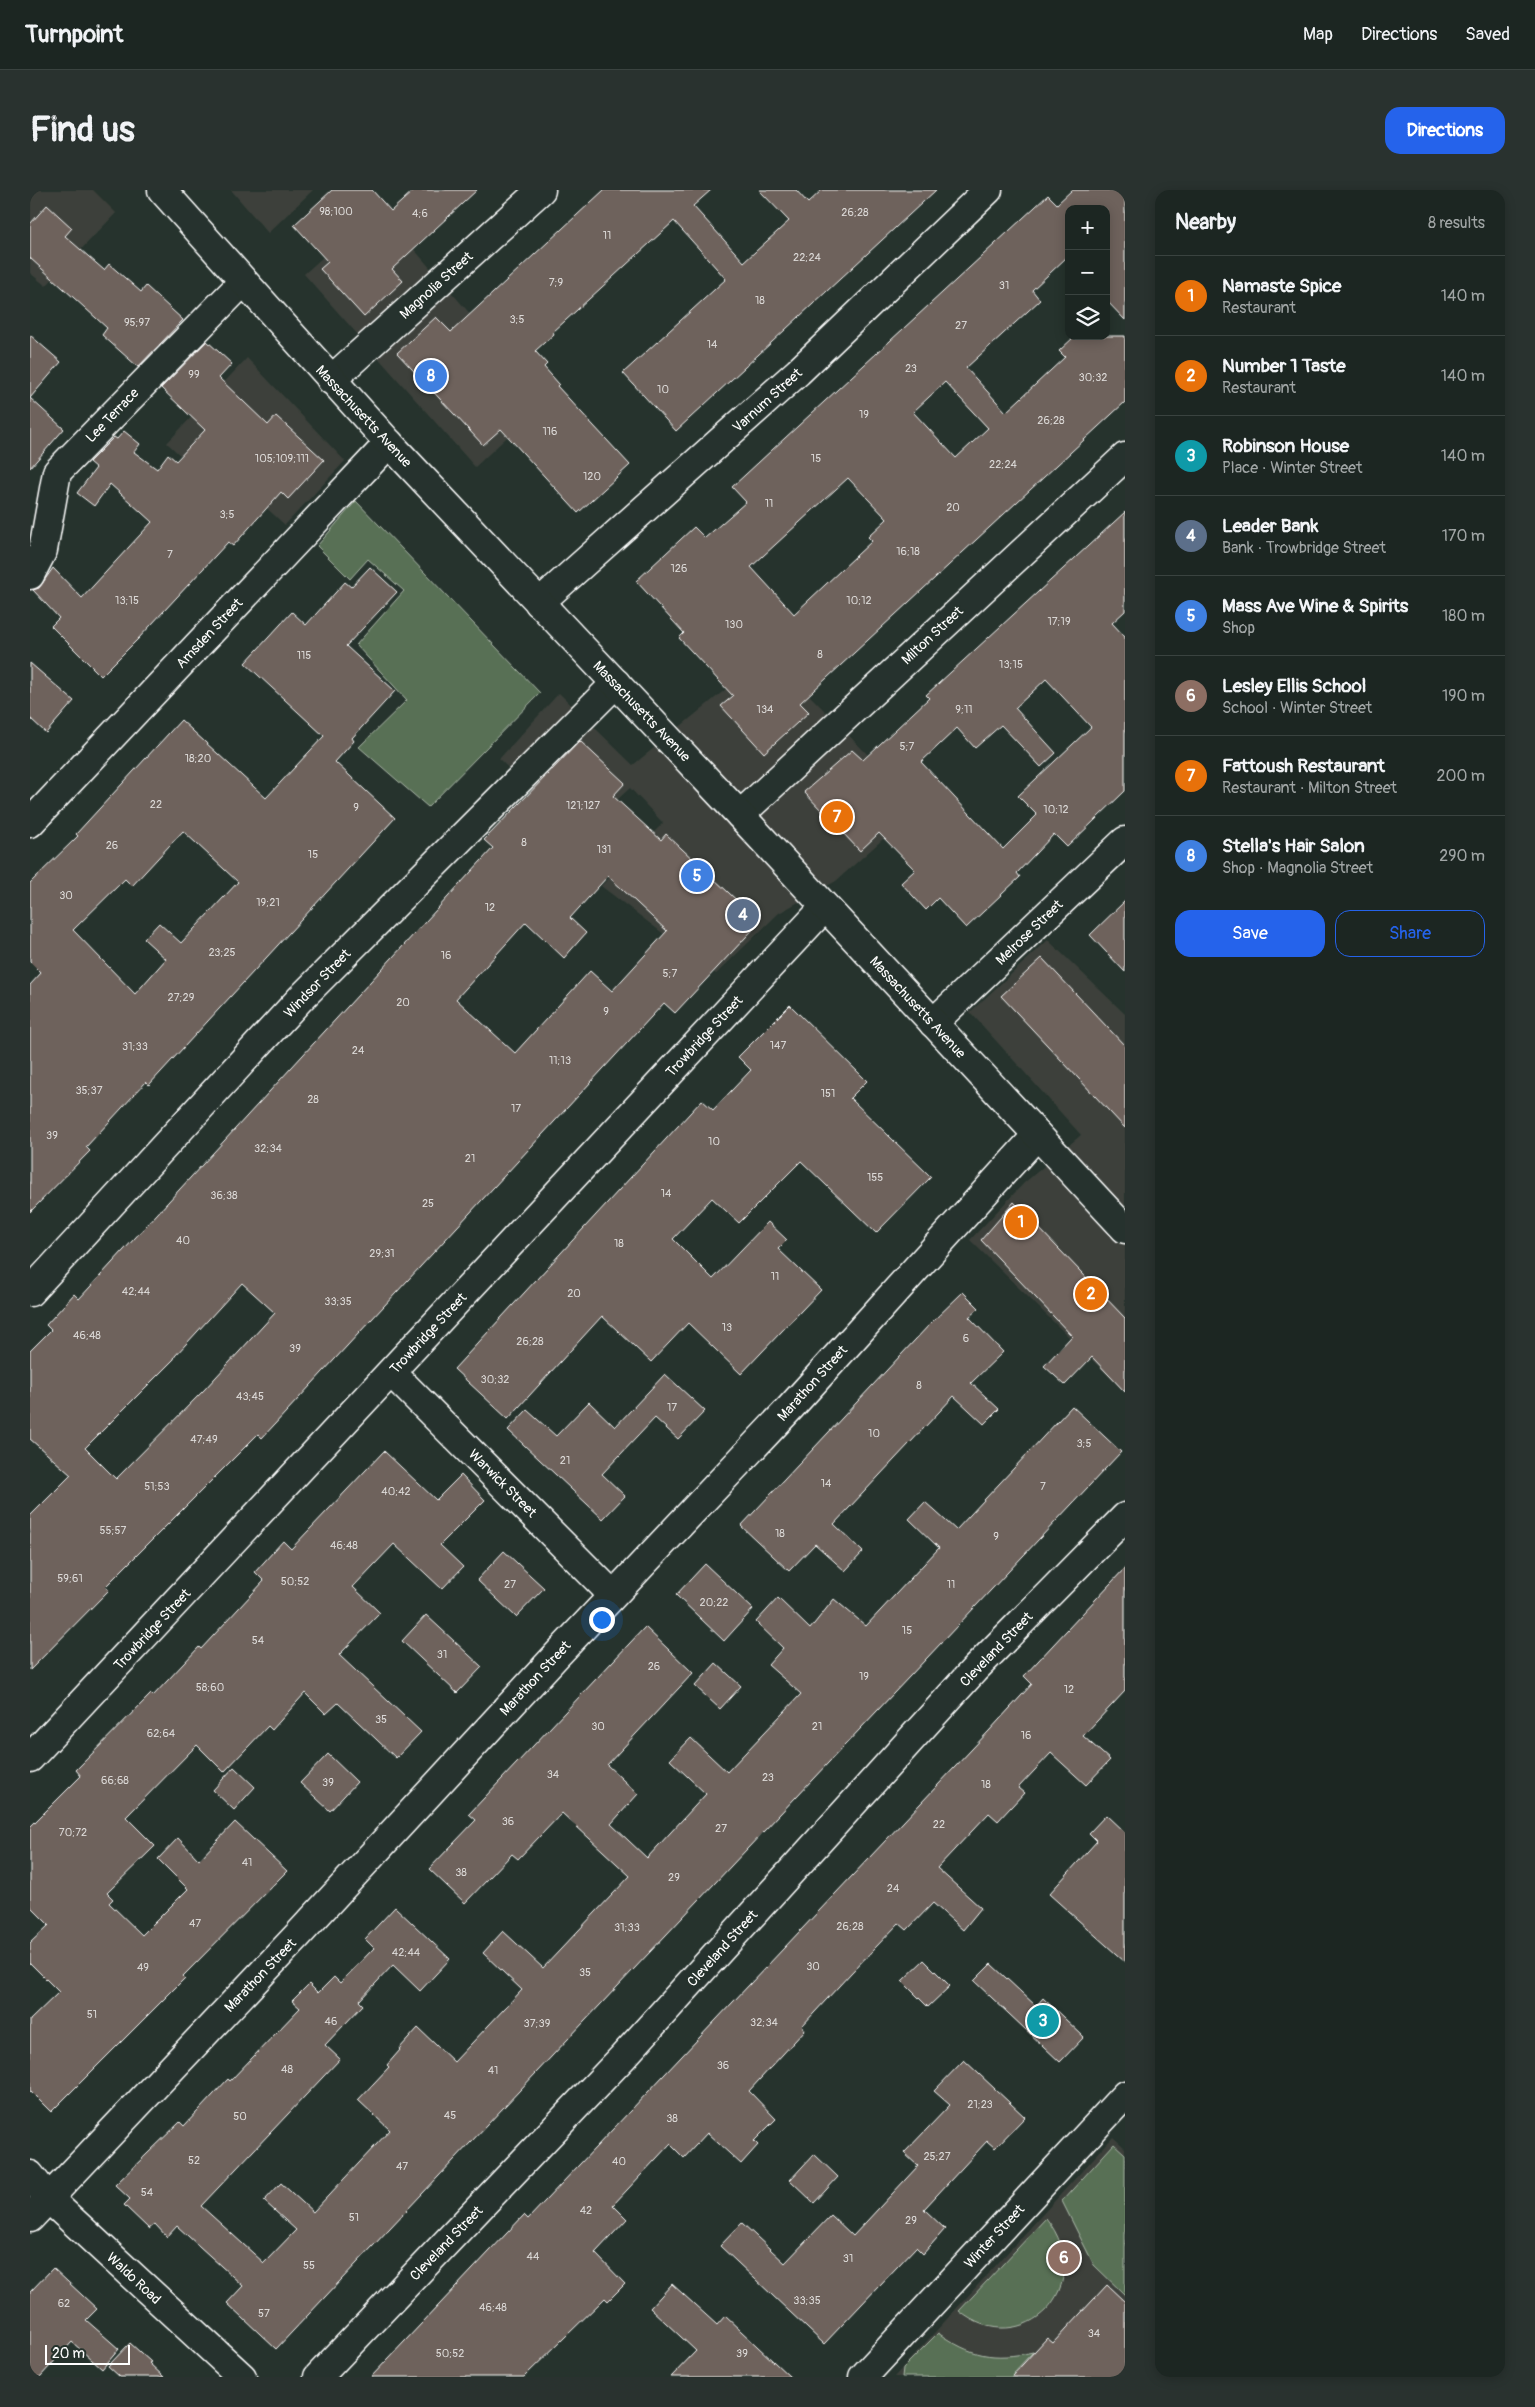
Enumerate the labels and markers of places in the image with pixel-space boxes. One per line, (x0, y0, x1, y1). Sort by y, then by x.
pin: 8 (415, 357, 447, 395)
pin: 7 (821, 798, 853, 836)
pin: 5 (681, 857, 713, 895)
pin: 4 (727, 896, 759, 934)
pin: 1 (1005, 1203, 1037, 1241)
pin: 2 (1075, 1275, 1107, 1313)
pin: 3 (1027, 2002, 1059, 2040)
pin: 6 (1048, 2239, 1080, 2277)

